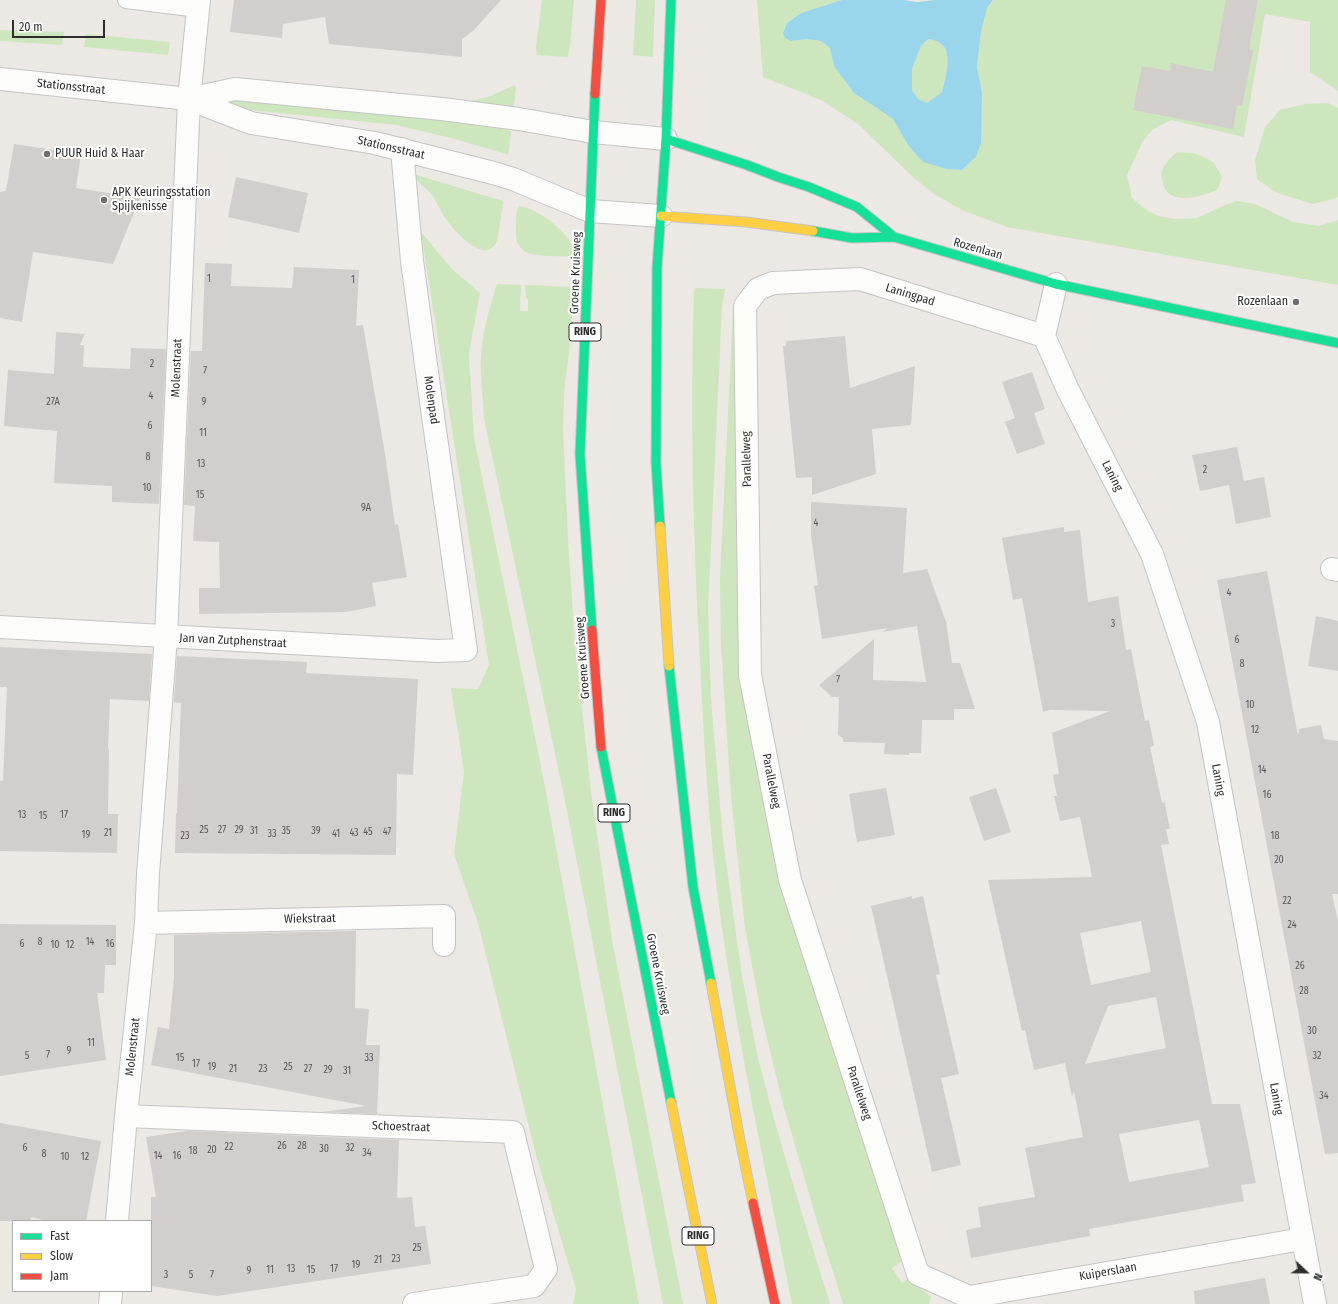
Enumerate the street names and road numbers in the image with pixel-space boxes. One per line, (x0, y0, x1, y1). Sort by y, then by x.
street label: Stationsstraat (36, 76, 106, 98)
street label: Stationsstraat (356, 133, 426, 163)
street label: Groene Kruisweg (567, 232, 585, 314)
street label: Rozenlaan (952, 235, 1004, 263)
street label: Laningpad (884, 281, 936, 309)
road number: RING (569, 323, 601, 341)
street label: Molenstraat (169, 338, 185, 398)
street label: Molenpad (420, 375, 442, 425)
street label: Parallelweg (739, 431, 755, 487)
street label: Laning (1098, 458, 1126, 494)
street label: Groene Kruisweg (573, 616, 593, 700)
street label: Jan van Zutphenstraat (179, 631, 287, 651)
street label: Parallelweg (759, 752, 783, 810)
street label: Laning (1208, 763, 1228, 797)
road number: RING (598, 804, 630, 822)
street label: Wiekstraat (284, 911, 336, 927)
street label: Groene Kruisweg (643, 932, 673, 1016)
street label: Molenstraat (123, 1017, 143, 1077)
street label: Parallelweg (844, 1064, 874, 1122)
street label: Laning (1266, 1082, 1286, 1116)
street label: Schoestraat (372, 1119, 430, 1135)
road number: RING (682, 1227, 714, 1245)
street label: Kuiperslaan (1078, 1260, 1138, 1284)

